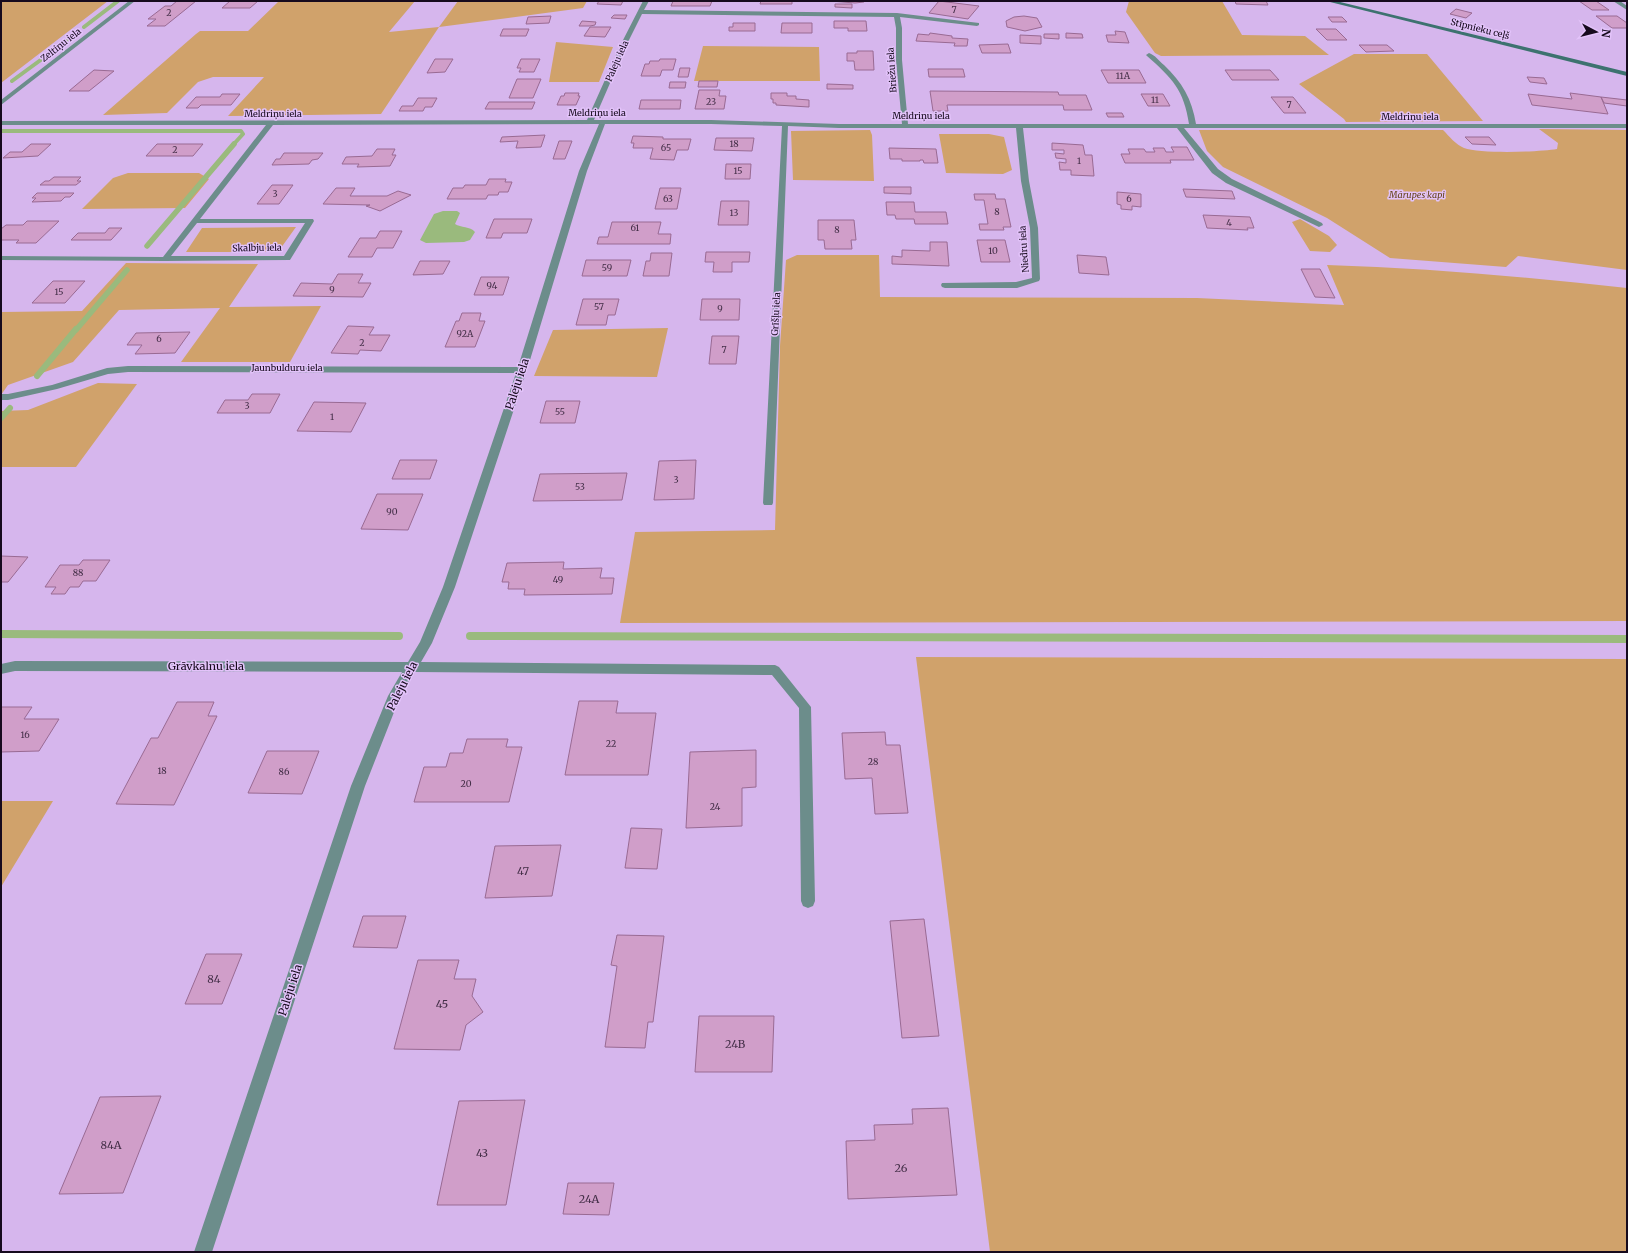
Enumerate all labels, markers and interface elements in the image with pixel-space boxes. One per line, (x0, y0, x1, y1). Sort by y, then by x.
house number: 7 (951, 4, 957, 15)
house number: 2 (166, 7, 172, 18)
north arrow (1576, 12, 1616, 52)
street label: Stīpnieku ceļš (1449, 16, 1511, 42)
street label: Zeltiņu iela (38, 25, 84, 65)
text: N (1598, 28, 1613, 39)
street label: Paleju iela (603, 38, 631, 83)
street label: Briežu iela (884, 47, 899, 93)
house number: 11A (1116, 70, 1131, 81)
house number: 11 (1151, 94, 1159, 105)
house number: 23 (706, 96, 716, 107)
house number: 7 (1286, 99, 1292, 110)
street label: Meldriņu iela (568, 107, 626, 119)
street label: Meldriņu iela (244, 108, 302, 120)
street label: Meldriņu iela (892, 110, 950, 122)
street label: Meldriņu iela (1381, 111, 1439, 123)
house number: 18 (729, 138, 739, 149)
house number: 65 (661, 142, 671, 153)
house number: 2 (172, 144, 178, 155)
house number: 1 (1077, 155, 1081, 166)
house number: 15 (733, 165, 743, 176)
house number: 3 (272, 188, 278, 199)
park label: Mārupes kapi (1388, 189, 1445, 200)
house number: 63 (663, 193, 673, 204)
house number: 6 (1126, 193, 1132, 204)
house number: 8 (994, 206, 1000, 217)
house number: 13 (730, 207, 738, 218)
house number: 4 (1226, 217, 1232, 228)
house number: 61 (631, 222, 639, 233)
house number: 8 (834, 224, 840, 235)
street label: Niedru iela (1016, 225, 1031, 273)
street label: Skalbju iela (232, 242, 282, 253)
house number: 10 (988, 245, 998, 256)
house number: 59 (602, 262, 612, 273)
house number: 94 (487, 280, 498, 291)
house number: 9 (329, 284, 335, 295)
house number: 15 (54, 286, 64, 297)
street label: Grīšļu iela (769, 292, 783, 336)
house number: 57 (594, 301, 604, 312)
house number: 9 (717, 303, 723, 314)
house number: 92A (457, 328, 474, 339)
house number: 6 (156, 333, 162, 344)
house number: 2 (359, 337, 365, 348)
house number: 7 (721, 344, 727, 355)
street label: Paleju iela (502, 356, 532, 412)
street label: Jaunbulduru iela (250, 362, 323, 373)
house number: 3 (244, 400, 250, 411)
house number: 55 (555, 406, 565, 417)
house number: 1 (330, 411, 334, 422)
house number: 3 (673, 474, 679, 485)
house number: 53 (575, 481, 585, 492)
house number: 90 (386, 506, 398, 517)
house number: 88 (73, 567, 83, 578)
house number: 49 (553, 574, 563, 585)
street label: Grāvkalnu iela (168, 659, 244, 673)
street label: Paleju iela (384, 659, 420, 713)
house number: 16 (20, 729, 30, 740)
house number: 22 (606, 738, 616, 749)
house number: 28 (868, 756, 878, 767)
house number: 18 (157, 765, 167, 776)
house number: 86 (279, 766, 290, 777)
house number: 20 (461, 778, 472, 789)
house number: 24 (710, 801, 721, 812)
house number: 47 (517, 864, 529, 878)
street label: Paleju iela (275, 962, 305, 1018)
house number: 84 (207, 972, 221, 986)
house number: 45 (436, 997, 448, 1011)
house number: 24B (725, 1037, 746, 1051)
house number: 84A (101, 1138, 122, 1152)
house number: 43 (476, 1146, 488, 1160)
house number: 26 (895, 1161, 908, 1175)
house number: 24A (579, 1192, 600, 1206)

